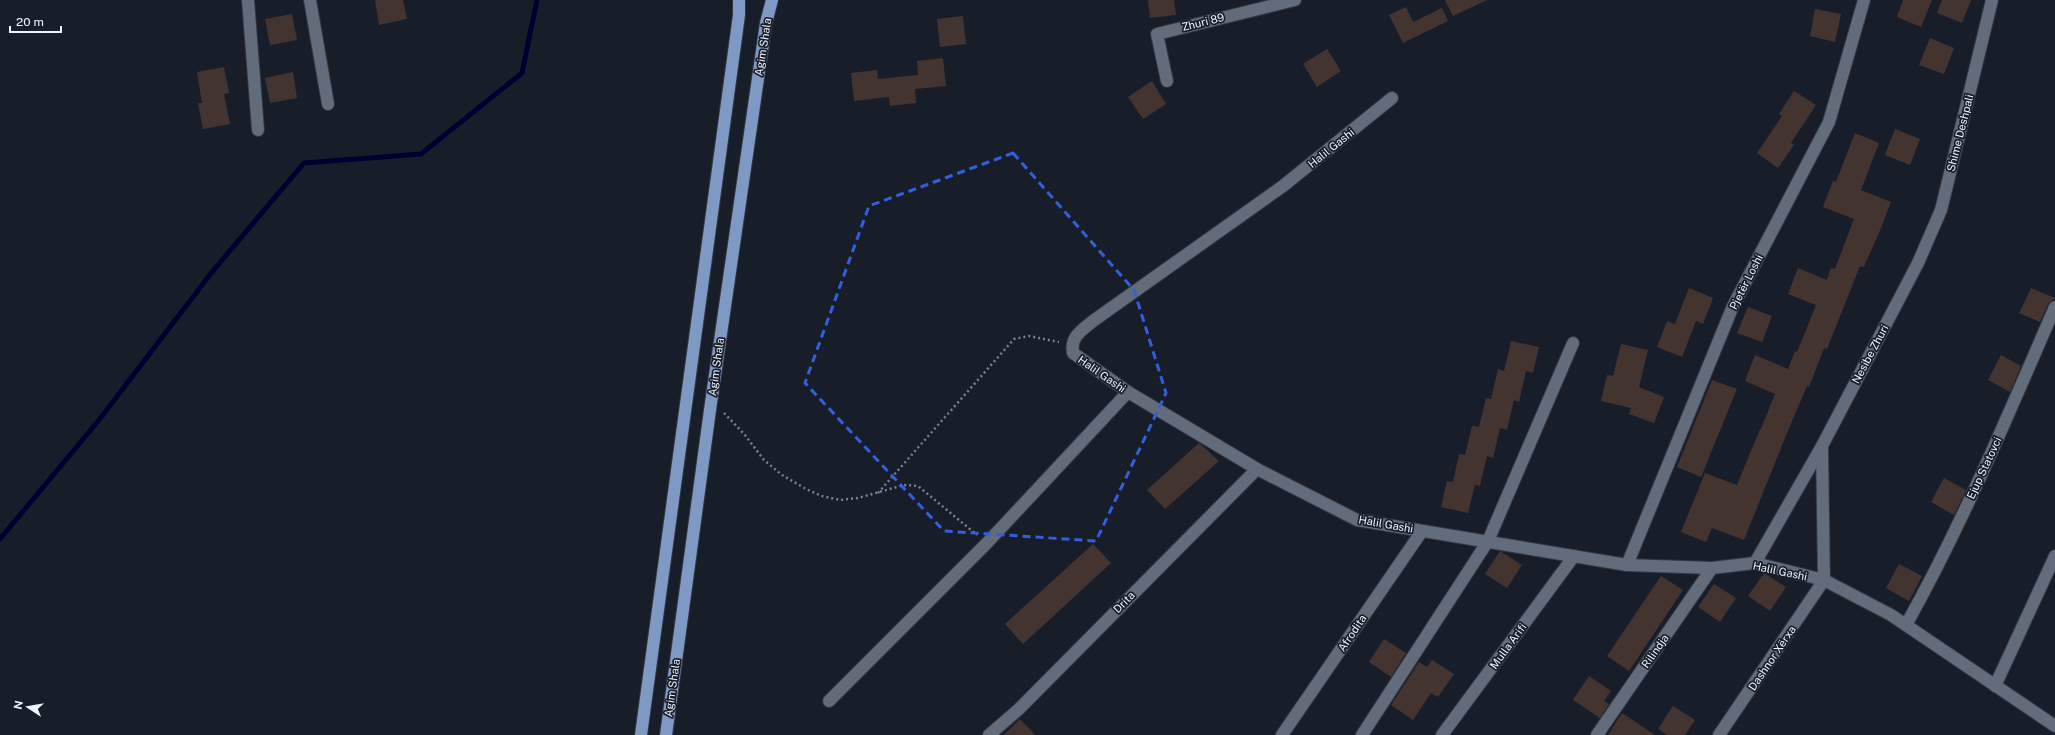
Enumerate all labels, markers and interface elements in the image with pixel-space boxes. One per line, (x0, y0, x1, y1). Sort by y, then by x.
scale bar (10, 8, 61, 34)
street label: Zhuri 89 (1181, 11, 1226, 33)
text: 20 m (16, 15, 44, 29)
street label: Agim Shala (752, 17, 774, 77)
street label: Shime Deshpali (1945, 93, 1975, 173)
street label: Halil Gashi (1306, 126, 1356, 170)
street label: Pjetër Loshi (1727, 252, 1765, 312)
street label: Nesibe Zhuri (1849, 323, 1891, 385)
street label: Agim Shala (706, 337, 726, 397)
street label: Halil Gashi (1076, 353, 1128, 395)
street label: Ejup Statovci (1964, 435, 2004, 501)
street label: Halil Gashi (1358, 513, 1414, 535)
street label: Halil Gashi (1752, 559, 1808, 583)
street label: Drita (1111, 589, 1137, 615)
street label: Afrodita (1335, 612, 1369, 654)
street label: Mulla Arifi (1487, 621, 1529, 671)
street label: Dashnor Xërxa (1746, 623, 1798, 693)
street label: Rilindja (1639, 632, 1671, 670)
street label: Agim Shala (662, 658, 682, 718)
north arrow (8, 687, 48, 727)
text: N (11, 699, 25, 710)

